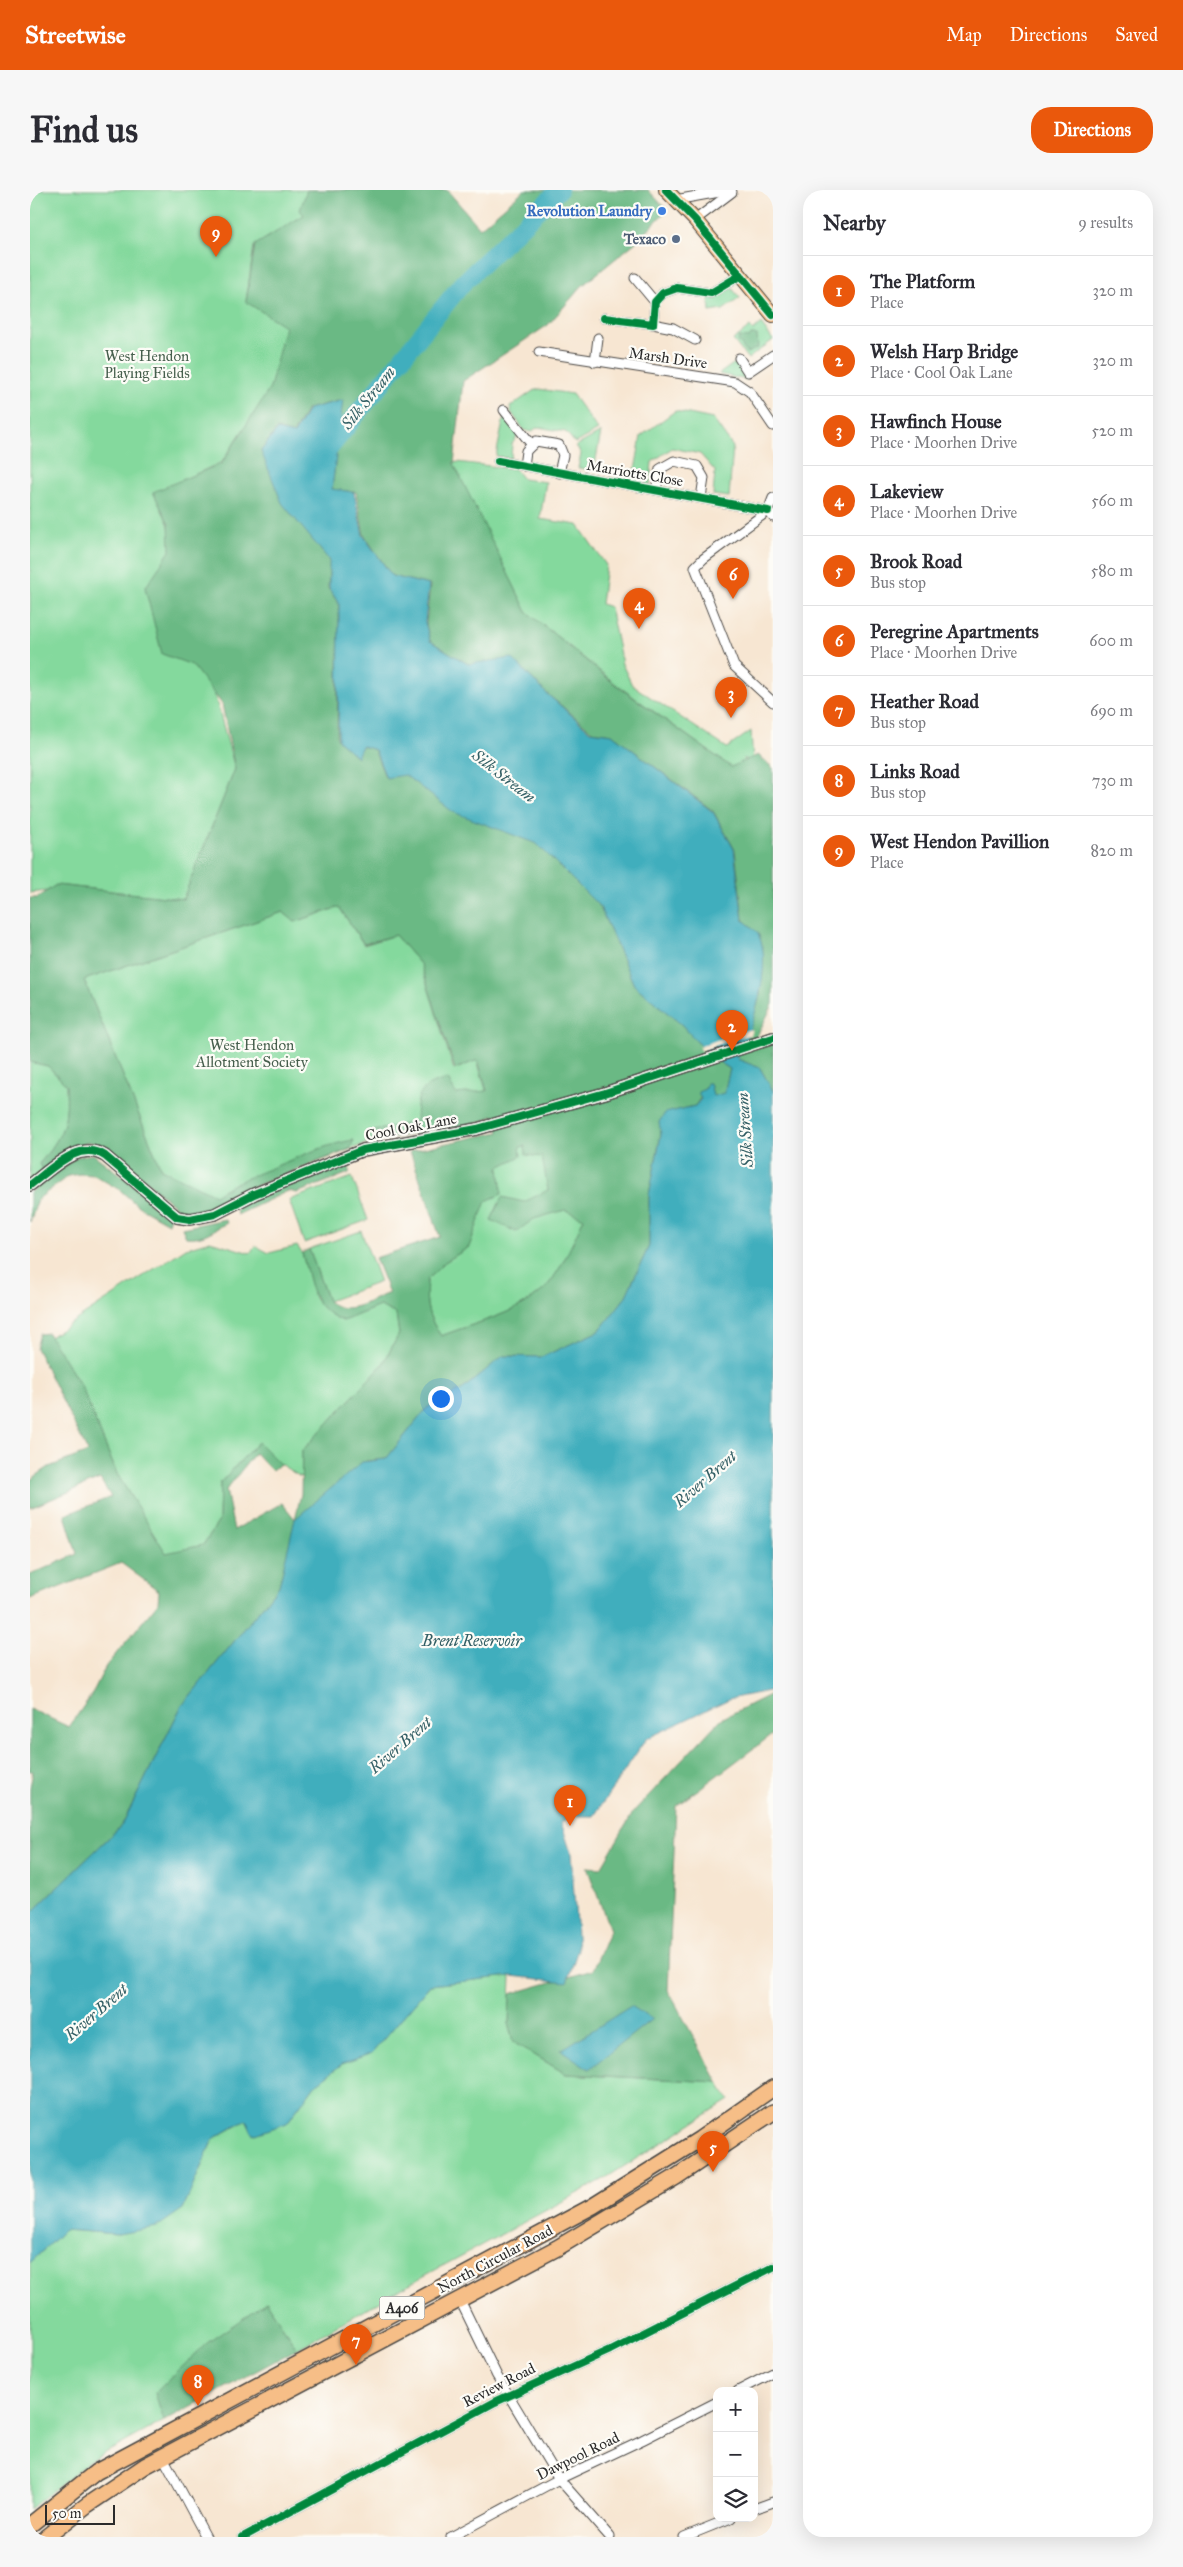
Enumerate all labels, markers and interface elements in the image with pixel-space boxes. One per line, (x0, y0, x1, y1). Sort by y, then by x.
text: Streetwise (25, 20, 126, 50)
text: Map (946, 24, 982, 46)
text: Directions (1010, 24, 1087, 46)
text: Saved (1115, 24, 1158, 46)
button: Directions (1031, 107, 1153, 153)
text: Find us (30, 109, 138, 152)
place label: Revolution Laundry (527, 202, 653, 221)
marker: Revolution Laundry (656, 205, 668, 217)
text: Nearby (823, 210, 886, 236)
text: 9 results (1078, 213, 1133, 232)
pin: 9 (200, 216, 232, 257)
place label: Texaco (623, 230, 666, 248)
marker: Texaco (670, 233, 682, 245)
text: The Platform (870, 270, 975, 293)
text: 1 (836, 281, 842, 300)
text: 320 m (1093, 281, 1133, 300)
text: Place (870, 293, 904, 312)
text: Welsh Harp Bridge (870, 340, 1018, 363)
street label: Marsh Drive (628, 344, 708, 372)
park label: West Hendon Playing Fields (104, 347, 190, 382)
text: 2 (835, 351, 843, 370)
text: 320 m (1093, 351, 1133, 370)
water label: Silk Stream (336, 363, 399, 434)
text: Place · Cool Oak Lane (870, 363, 1013, 382)
text: Hawfinch House (870, 410, 1002, 433)
text: 3 (836, 421, 842, 440)
text: 520 m (1091, 421, 1133, 440)
text: Place · Moorhen Drive (870, 433, 1017, 452)
street label: Marriotts Close (585, 456, 685, 490)
text: Lakeview (870, 480, 943, 503)
text: 4 (835, 491, 843, 510)
text: 560 m (1091, 491, 1133, 510)
text: Place · Moorhen Drive (870, 503, 1017, 522)
text: Brook Road (870, 550, 962, 573)
pin: 6 (717, 558, 749, 599)
text: 5 (835, 561, 843, 580)
text: 580 m (1091, 561, 1133, 580)
text: Bus stop (870, 573, 926, 592)
pin: 4 (623, 588, 655, 629)
text: Peregrine Apartments (870, 620, 1039, 643)
text: 6 (835, 631, 843, 650)
text: 600 m (1089, 631, 1133, 650)
text: Place · Moorhen Drive (870, 643, 1017, 662)
pin: 3 (715, 677, 747, 718)
text: Heather Road (870, 690, 979, 713)
text: 7 (835, 701, 843, 720)
text: 690 m (1090, 701, 1133, 720)
text: Bus stop (870, 713, 926, 732)
water label: Silk Stream (468, 745, 539, 807)
text: Links Road (870, 760, 960, 783)
text: 8 (835, 771, 843, 790)
text: 730 m (1092, 771, 1133, 790)
text: Bus stop (870, 783, 926, 802)
text: West Hendon Pavillion (870, 830, 1049, 853)
text: 9 (835, 841, 843, 860)
text: 820 m (1090, 841, 1133, 860)
text: Place (870, 853, 904, 872)
pin: 2 (716, 1010, 748, 1051)
park label: West Hendon Allotment Society (195, 1036, 309, 1071)
water label: Silk Stream (733, 1092, 757, 1169)
street label: Cool Oak Lane (364, 1109, 458, 1145)
your location (428, 1386, 454, 1412)
water label: River Brent (669, 1446, 741, 1512)
water label: Brent Reservoir (421, 1631, 523, 1650)
water label: River Brent (364, 1712, 436, 1778)
pin: 1 (554, 1785, 586, 1826)
water label: River Brent (60, 1979, 132, 2045)
pin: 5 (697, 2131, 729, 2172)
street label: North Circular Road (434, 2221, 556, 2297)
road number: A406 (380, 2296, 424, 2320)
pin: 7 (340, 2324, 372, 2365)
street label: Review Road (460, 2359, 539, 2411)
pin: 8 (182, 2365, 214, 2406)
map controls (713, 2387, 758, 2522)
button: + (713, 2387, 758, 2432)
street label: Dawpool Road (534, 2428, 623, 2484)
button: − (713, 2432, 758, 2477)
button: layers (713, 2477, 758, 2522)
scale bar (45, 2502, 115, 2525)
text: 50 m (52, 2505, 81, 2522)

